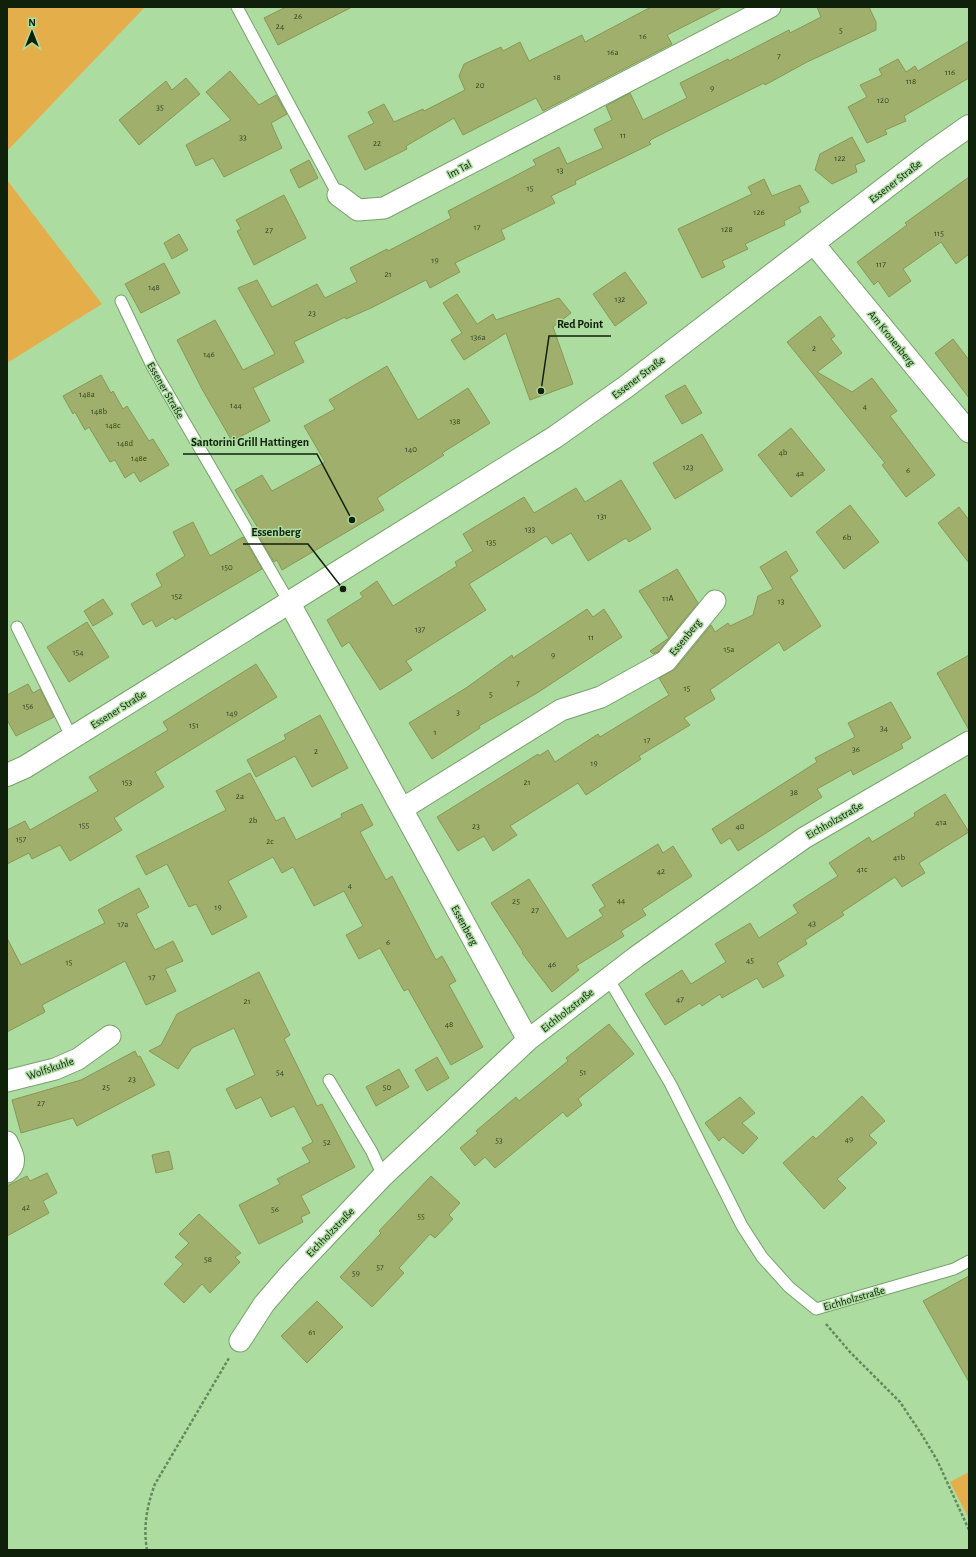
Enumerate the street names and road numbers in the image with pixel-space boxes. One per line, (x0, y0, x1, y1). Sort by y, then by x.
street label: Essener Straße (867, 158, 924, 205)
street label: Im Tal (445, 159, 473, 180)
street label: Am Kronenberg (866, 309, 918, 369)
street label: Essener Straße (610, 354, 667, 401)
street label: Essener Straße (145, 360, 186, 420)
street label: Essenberg (667, 616, 704, 658)
street label: Essener Straße (89, 688, 148, 731)
street label: Eichholzstraße (804, 800, 865, 841)
street label: Essenberg (449, 903, 480, 948)
street label: Eichholzstraße (539, 986, 596, 1034)
street label: Wolfskuhle (25, 1055, 75, 1082)
street label: Eichholzstraße (304, 1206, 356, 1259)
street label: Eichholzstraße (822, 1284, 886, 1313)

